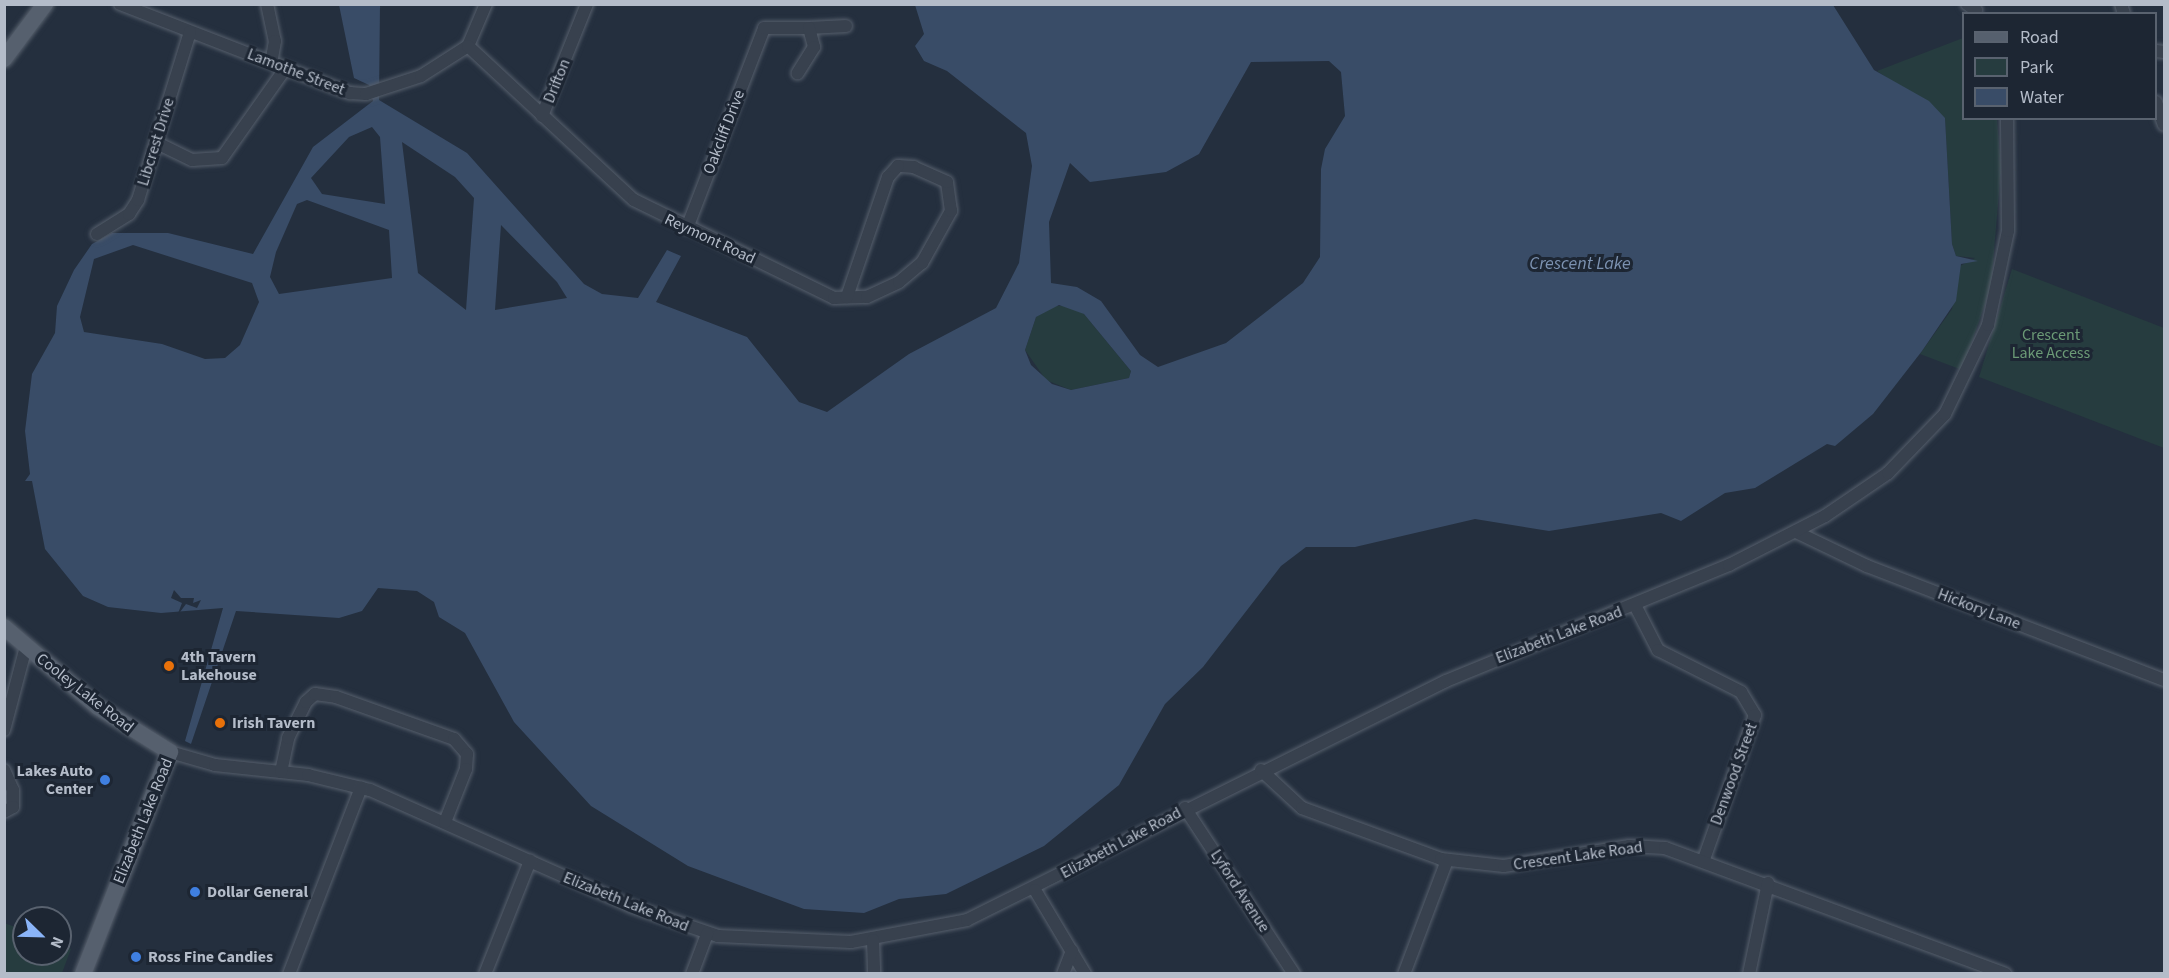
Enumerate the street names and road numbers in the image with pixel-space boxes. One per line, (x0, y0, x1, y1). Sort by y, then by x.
street label: Lamothe Street (245, 45, 347, 99)
street label: Drifton (539, 56, 575, 106)
street label: Oakcliff Drive (699, 87, 749, 177)
street label: Libcrest Drive (134, 96, 178, 188)
street label: Reymont Road (662, 210, 758, 268)
street label: Hickory Lane (1935, 584, 2023, 634)
street label: Elizabeth Lake Road (1493, 602, 1625, 668)
street label: Cooley Lake Road (33, 649, 137, 737)
street label: Denwood Street (1707, 720, 1761, 828)
street label: Elizabeth Lake Road (109, 755, 177, 887)
street label: Elizabeth Lake Road (1057, 803, 1185, 883)
street label: Crescent Lake Road (1512, 837, 1644, 875)
street label: Lyford Avenue (1206, 846, 1274, 936)
street label: Elizabeth Lake Road (560, 868, 692, 936)

